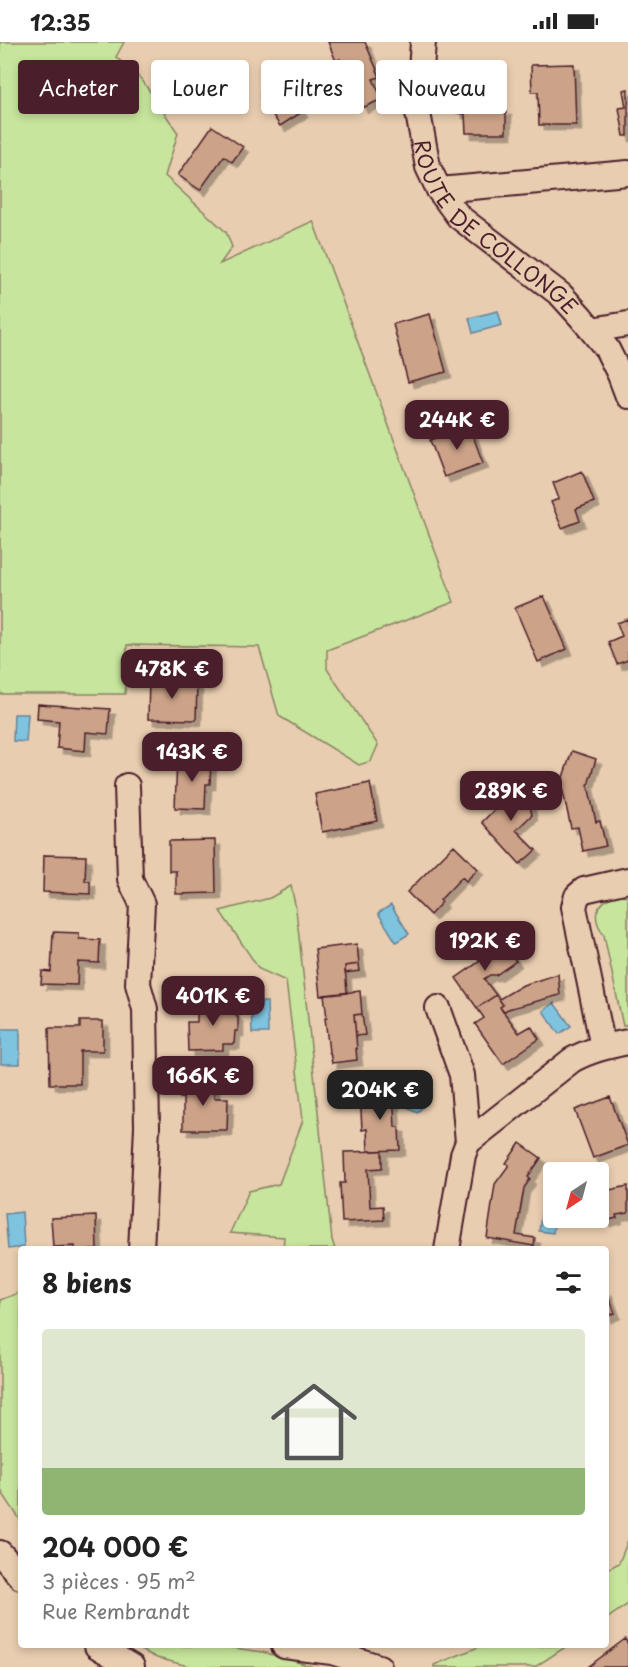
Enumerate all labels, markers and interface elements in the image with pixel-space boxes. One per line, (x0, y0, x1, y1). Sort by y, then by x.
text: 12:35 (30, 5, 91, 38)
chip: Acheter (18, 60, 139, 114)
chip: Louer (151, 60, 249, 114)
chip: Filtres (261, 60, 364, 114)
chip: Nouveau (376, 60, 507, 114)
street label: ROUTE DE COLLONGE (407, 137, 586, 321)
pin: 244K € (408, 400, 506, 451)
text: 244K € (419, 404, 495, 434)
pin: 478K € (123, 649, 221, 700)
text: 478K € (135, 653, 209, 683)
pin: 143K € (143, 732, 241, 783)
text: 143K € (156, 736, 228, 766)
pin: 289K € (462, 771, 560, 822)
text: 289K € (474, 775, 548, 805)
pin: 192K € (436, 921, 534, 972)
text: 192K € (449, 925, 521, 955)
pin: 401K € (164, 976, 262, 1027)
text: 401K € (176, 980, 250, 1010)
pin: 166K € (154, 1056, 252, 1107)
text: 166K € (166, 1060, 240, 1090)
pin: 204K € (331, 1070, 429, 1121)
text: 204K € (341, 1074, 419, 1104)
north arrow (543, 1162, 609, 1228)
map controls (543, 1162, 609, 1228)
text: 8 biens (42, 1263, 132, 1302)
icon: filters (552, 1266, 585, 1299)
icon: home (260, 1368, 368, 1476)
text: 204 000 € (42, 1527, 188, 1566)
text: 3 pièces · 95 m² (42, 1566, 196, 1596)
text: Rue Rembrandt (42, 1596, 190, 1626)

